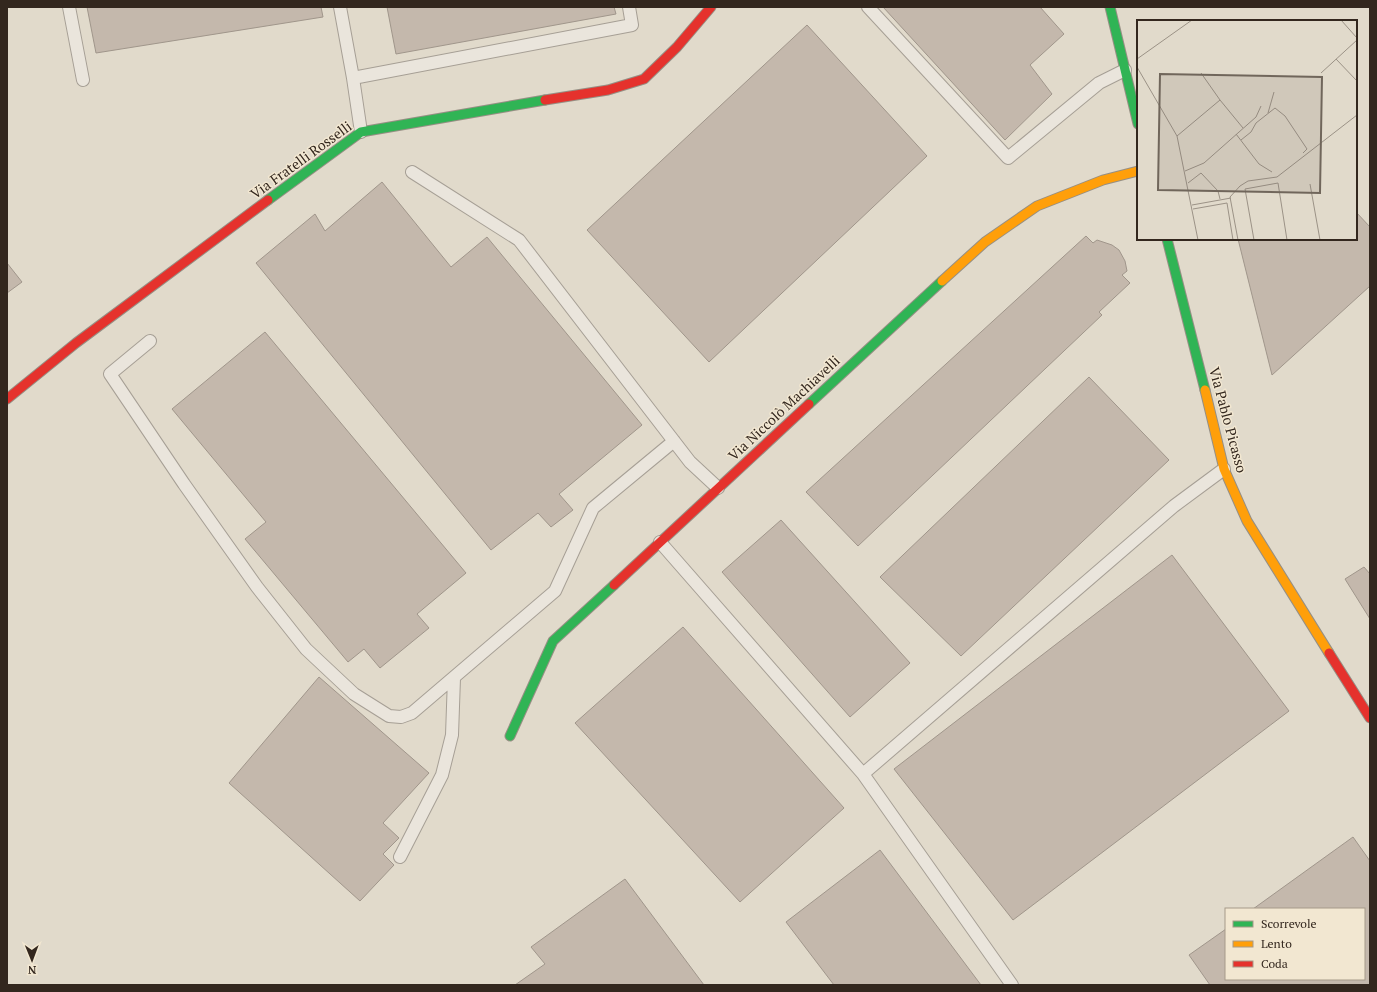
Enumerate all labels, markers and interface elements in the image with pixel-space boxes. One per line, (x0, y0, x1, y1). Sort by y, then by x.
inset map (1137, 20, 1357, 240)
street label: Via Fratelli Rosselli (246, 116, 355, 203)
street label: Via Niccolò Machiavelli (724, 351, 844, 464)
street label: Via Pablo Picasso (1205, 365, 1252, 475)
legend (1225, 908, 1365, 980)
text: Scorrevole (1261, 916, 1317, 931)
text: Lento (1261, 936, 1292, 951)
north arrow (12, 940, 52, 980)
text: Coda (1261, 956, 1288, 971)
text: N (27, 963, 36, 977)

